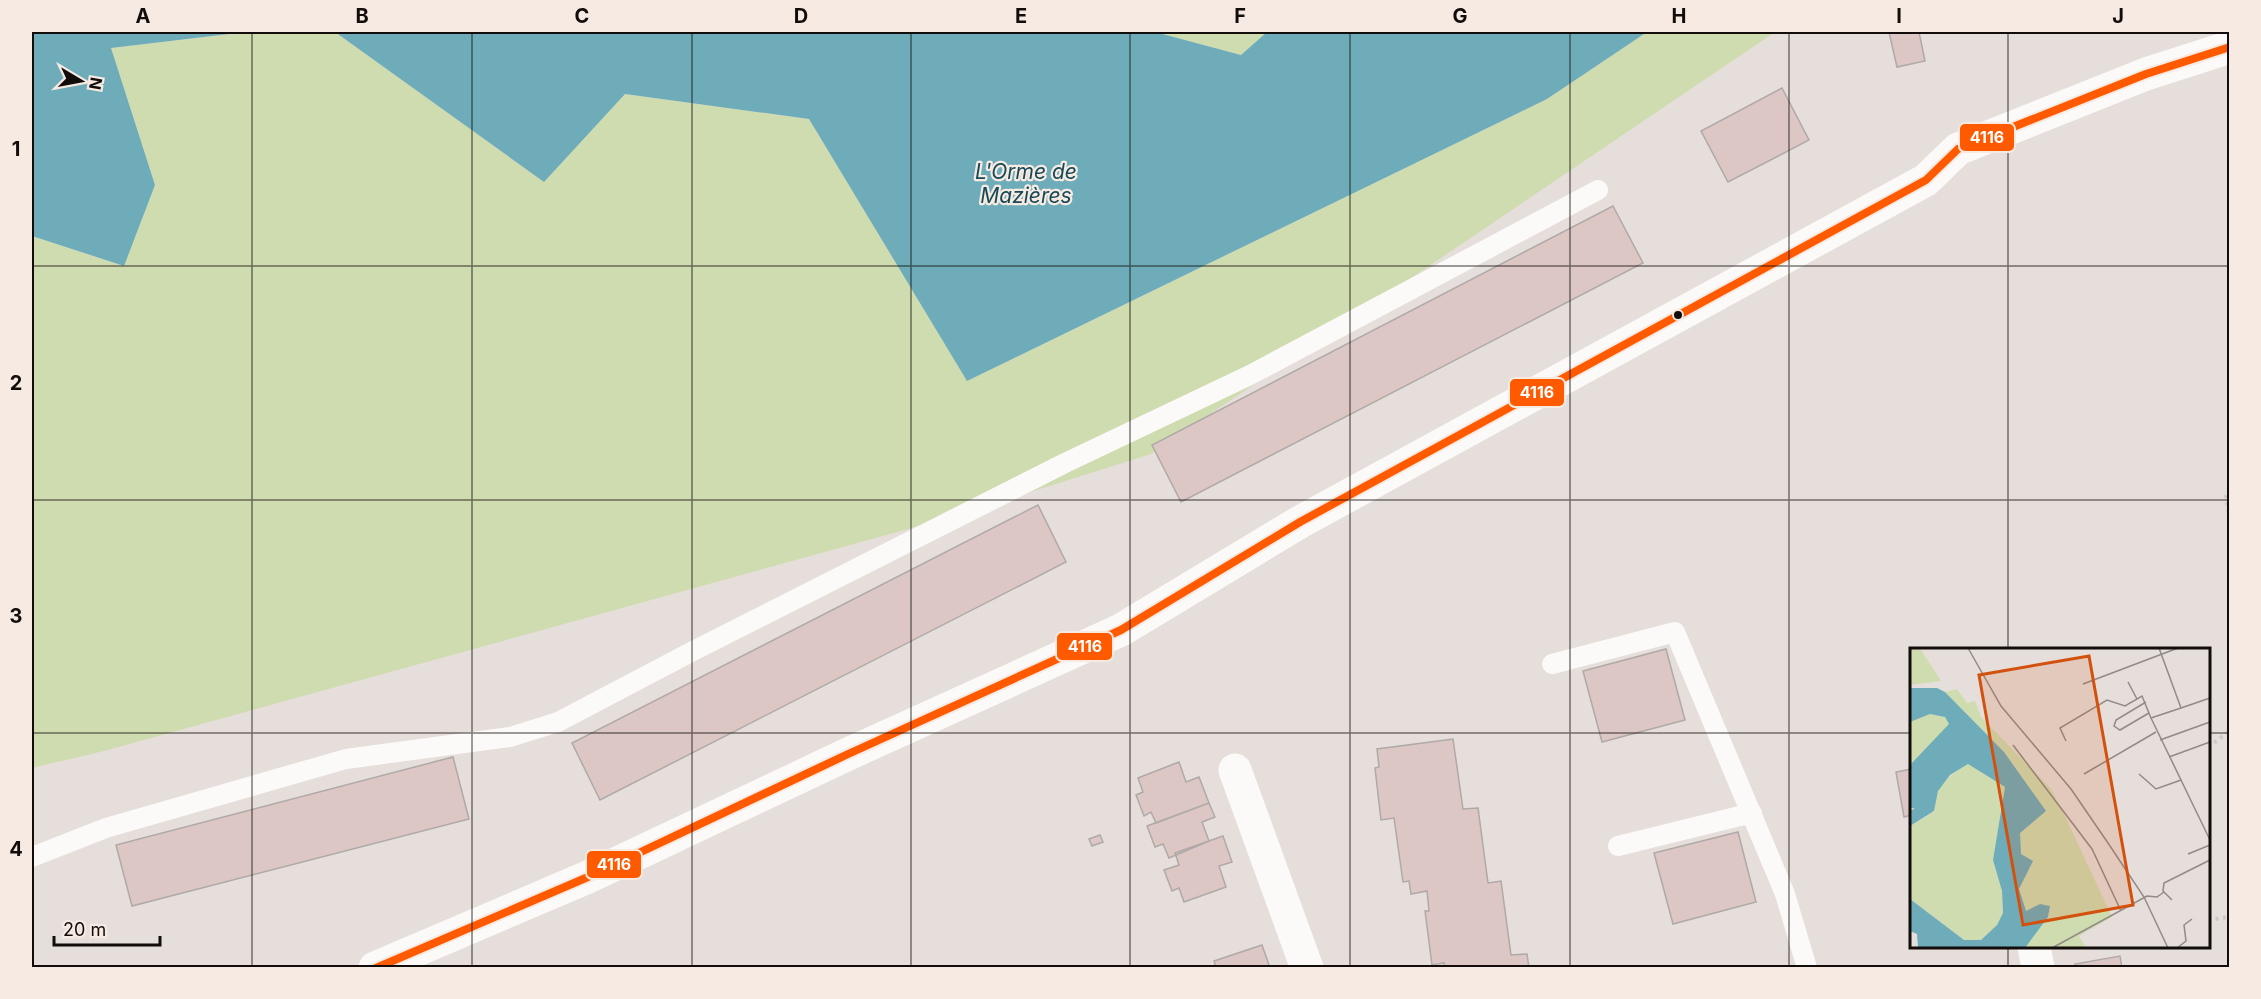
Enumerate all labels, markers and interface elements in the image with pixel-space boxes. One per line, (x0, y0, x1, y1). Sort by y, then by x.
text: A (136, 4, 151, 28)
text: B (355, 4, 369, 28)
text: C (575, 4, 589, 28)
text: D (794, 4, 808, 28)
text: E (1015, 4, 1027, 28)
text: F (1234, 4, 1246, 28)
text: G (1452, 4, 1468, 28)
text: H (1672, 4, 1686, 28)
text: I (1896, 4, 1902, 28)
text: J (2112, 4, 2124, 28)
north arrow (51, 51, 111, 111)
text: N (85, 76, 107, 91)
line badge: 4116 (1959, 123, 2015, 152)
text: 4116 (1970, 127, 2004, 147)
text: 1 (12, 137, 20, 161)
water label: L'Orme de Mazières (975, 159, 1077, 208)
unlabelled marker (1672, 309, 1684, 321)
text: 2 (10, 371, 22, 395)
line badge: 4116 (1509, 378, 1565, 407)
text: 4116 (1520, 382, 1554, 402)
text: 3 (10, 604, 22, 628)
line badge: 4116 (1056, 632, 1113, 661)
text: 4116 (1068, 636, 1102, 656)
inset map (1910, 648, 2210, 948)
text: 4 (9, 837, 23, 861)
line badge: 4116 (586, 850, 642, 879)
text: 4116 (597, 854, 631, 874)
scale bar (54, 909, 160, 947)
text: 20 m (63, 919, 106, 940)

